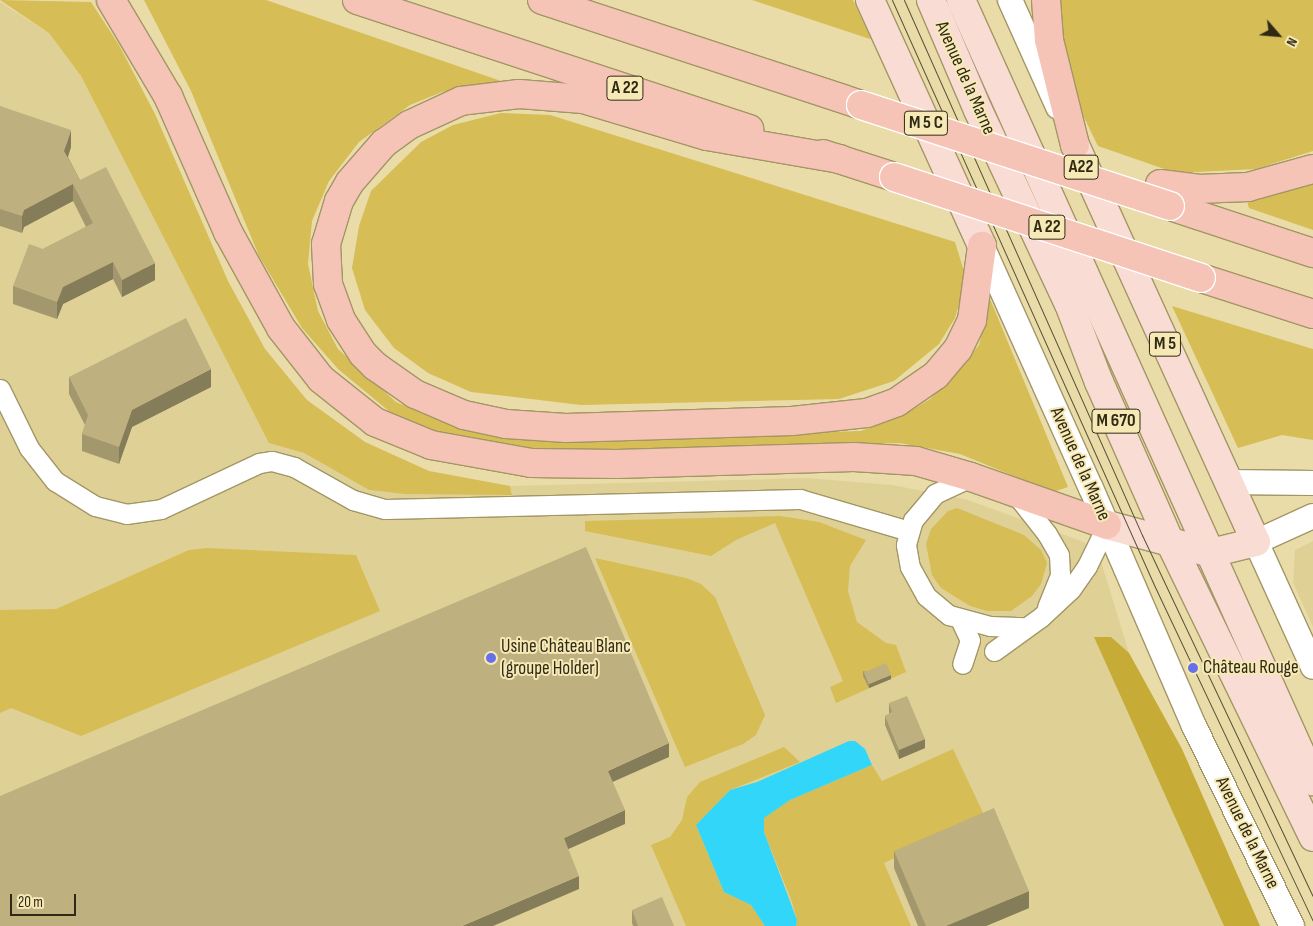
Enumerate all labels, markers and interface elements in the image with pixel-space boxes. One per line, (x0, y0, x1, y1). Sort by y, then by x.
north arrow (1253, 10, 1303, 60)
street label: Avenue de la Marne (930, 18, 1000, 138)
text: N (1283, 35, 1301, 49)
road number: A 22 (606, 73, 644, 104)
road number: M 5 C (904, 108, 948, 138)
road number: A22 (1064, 152, 1098, 182)
road number: A 22 (1028, 212, 1066, 242)
road number: M 5 (1149, 328, 1181, 359)
street label: Avenue de la Marne (1045, 404, 1115, 524)
road number: M 670 (1091, 406, 1141, 436)
place label: Usine Château Blanc (groupe Holder) (501, 636, 631, 680)
marker: Usine Château Blanc (groupe Holder) (485, 652, 497, 664)
place label: Château Rouge (1203, 657, 1299, 679)
marker: Château Rouge (1187, 662, 1199, 674)
street label: Avenue de la Marne (1210, 773, 1284, 893)
scale bar (12, 884, 79, 916)
text: 20 m (18, 893, 43, 912)

